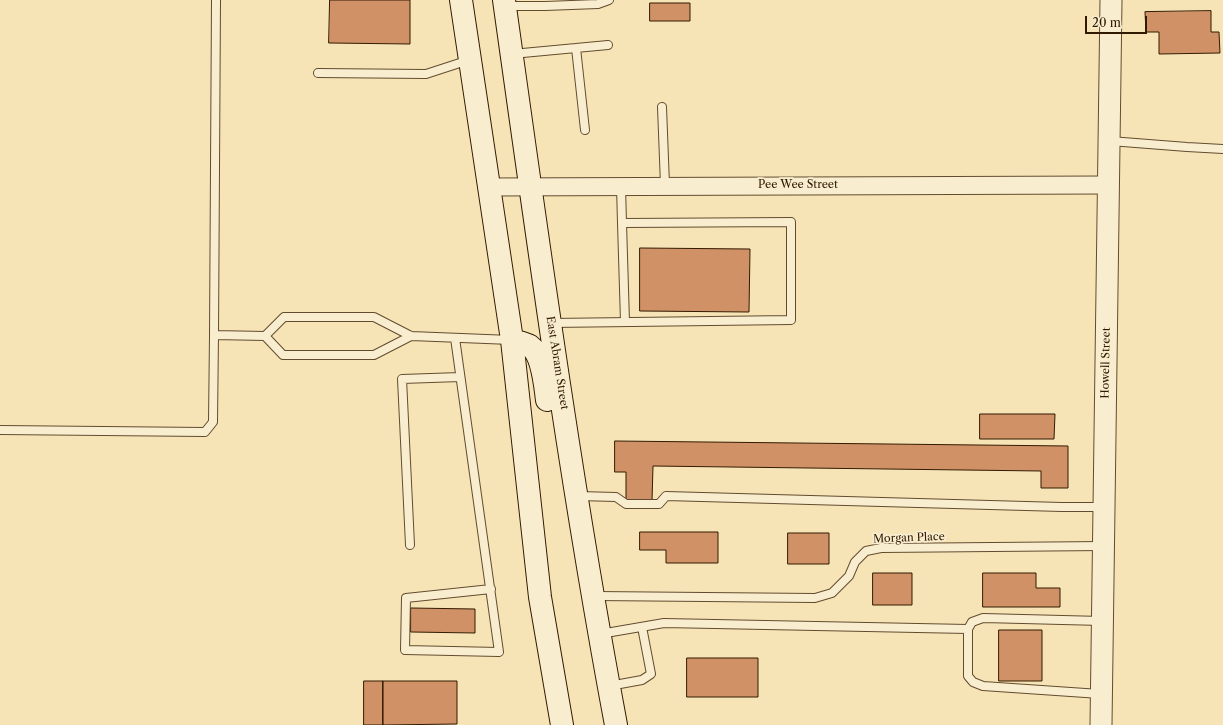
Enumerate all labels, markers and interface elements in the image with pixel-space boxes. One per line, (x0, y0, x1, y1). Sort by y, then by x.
scale bar (1087, 8, 1149, 34)
text: 20 m (1092, 15, 1121, 30)
street label: Pee Wee Street (758, 178, 838, 192)
street label: East Abram Street (543, 315, 571, 411)
street label: Howell Street (1099, 327, 1113, 399)
street label: Morgan Place (873, 530, 945, 546)

